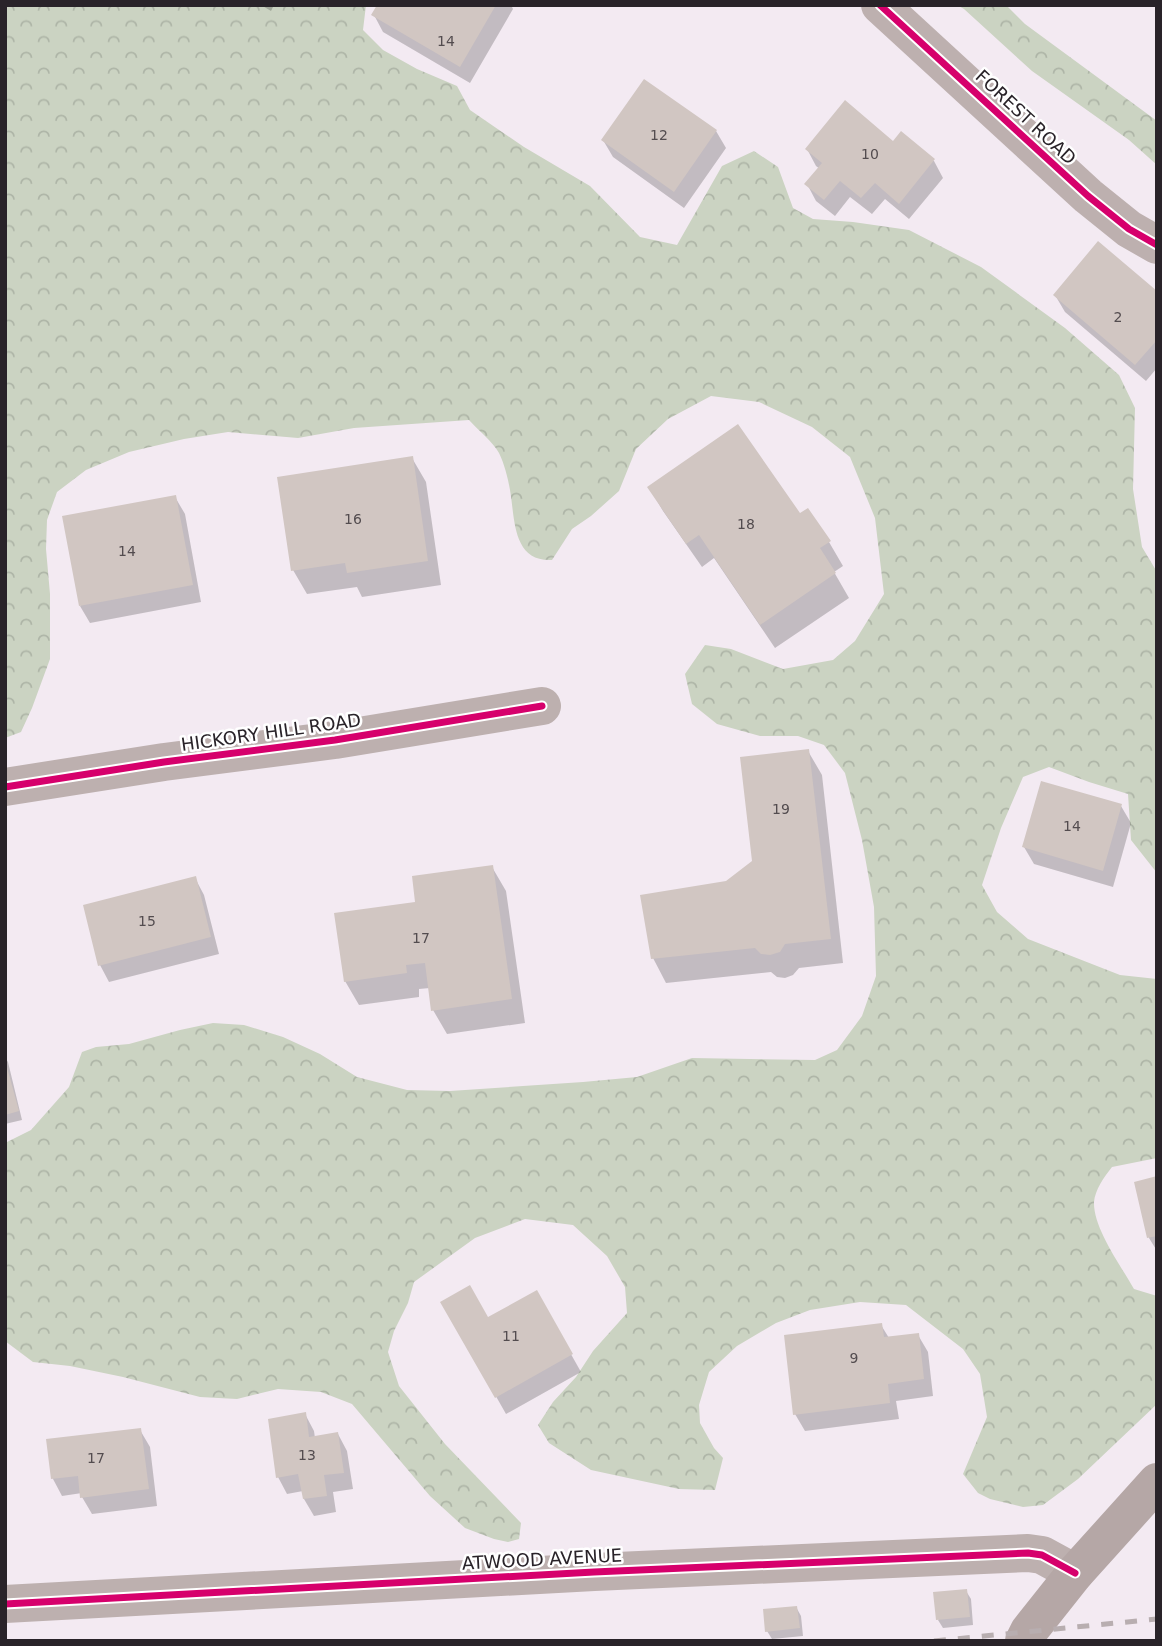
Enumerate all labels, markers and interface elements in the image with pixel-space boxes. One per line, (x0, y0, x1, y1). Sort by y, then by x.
house number: 14 (437, 33, 455, 49)
street label: FOREST ROAD (972, 65, 1080, 169)
house number: 12 (650, 127, 668, 143)
house number: 10 (861, 146, 879, 162)
house number: 2 (1114, 309, 1122, 325)
house number: 16 (344, 511, 362, 527)
house number: 18 (737, 516, 755, 532)
house number: 14 (118, 543, 136, 559)
street label: HICKORY HILL ROAD (180, 709, 362, 755)
house number: 19 (772, 801, 790, 817)
house number: 14 (1063, 818, 1081, 834)
house number: 15 (138, 913, 156, 929)
house number: 17 (412, 930, 430, 946)
house number: 11 (502, 1328, 520, 1344)
house number: 9 (850, 1350, 858, 1366)
house number: 13 (298, 1447, 316, 1463)
house number: 17 (87, 1450, 105, 1466)
street label: ATWOOD AVENUE (461, 1544, 623, 1574)

